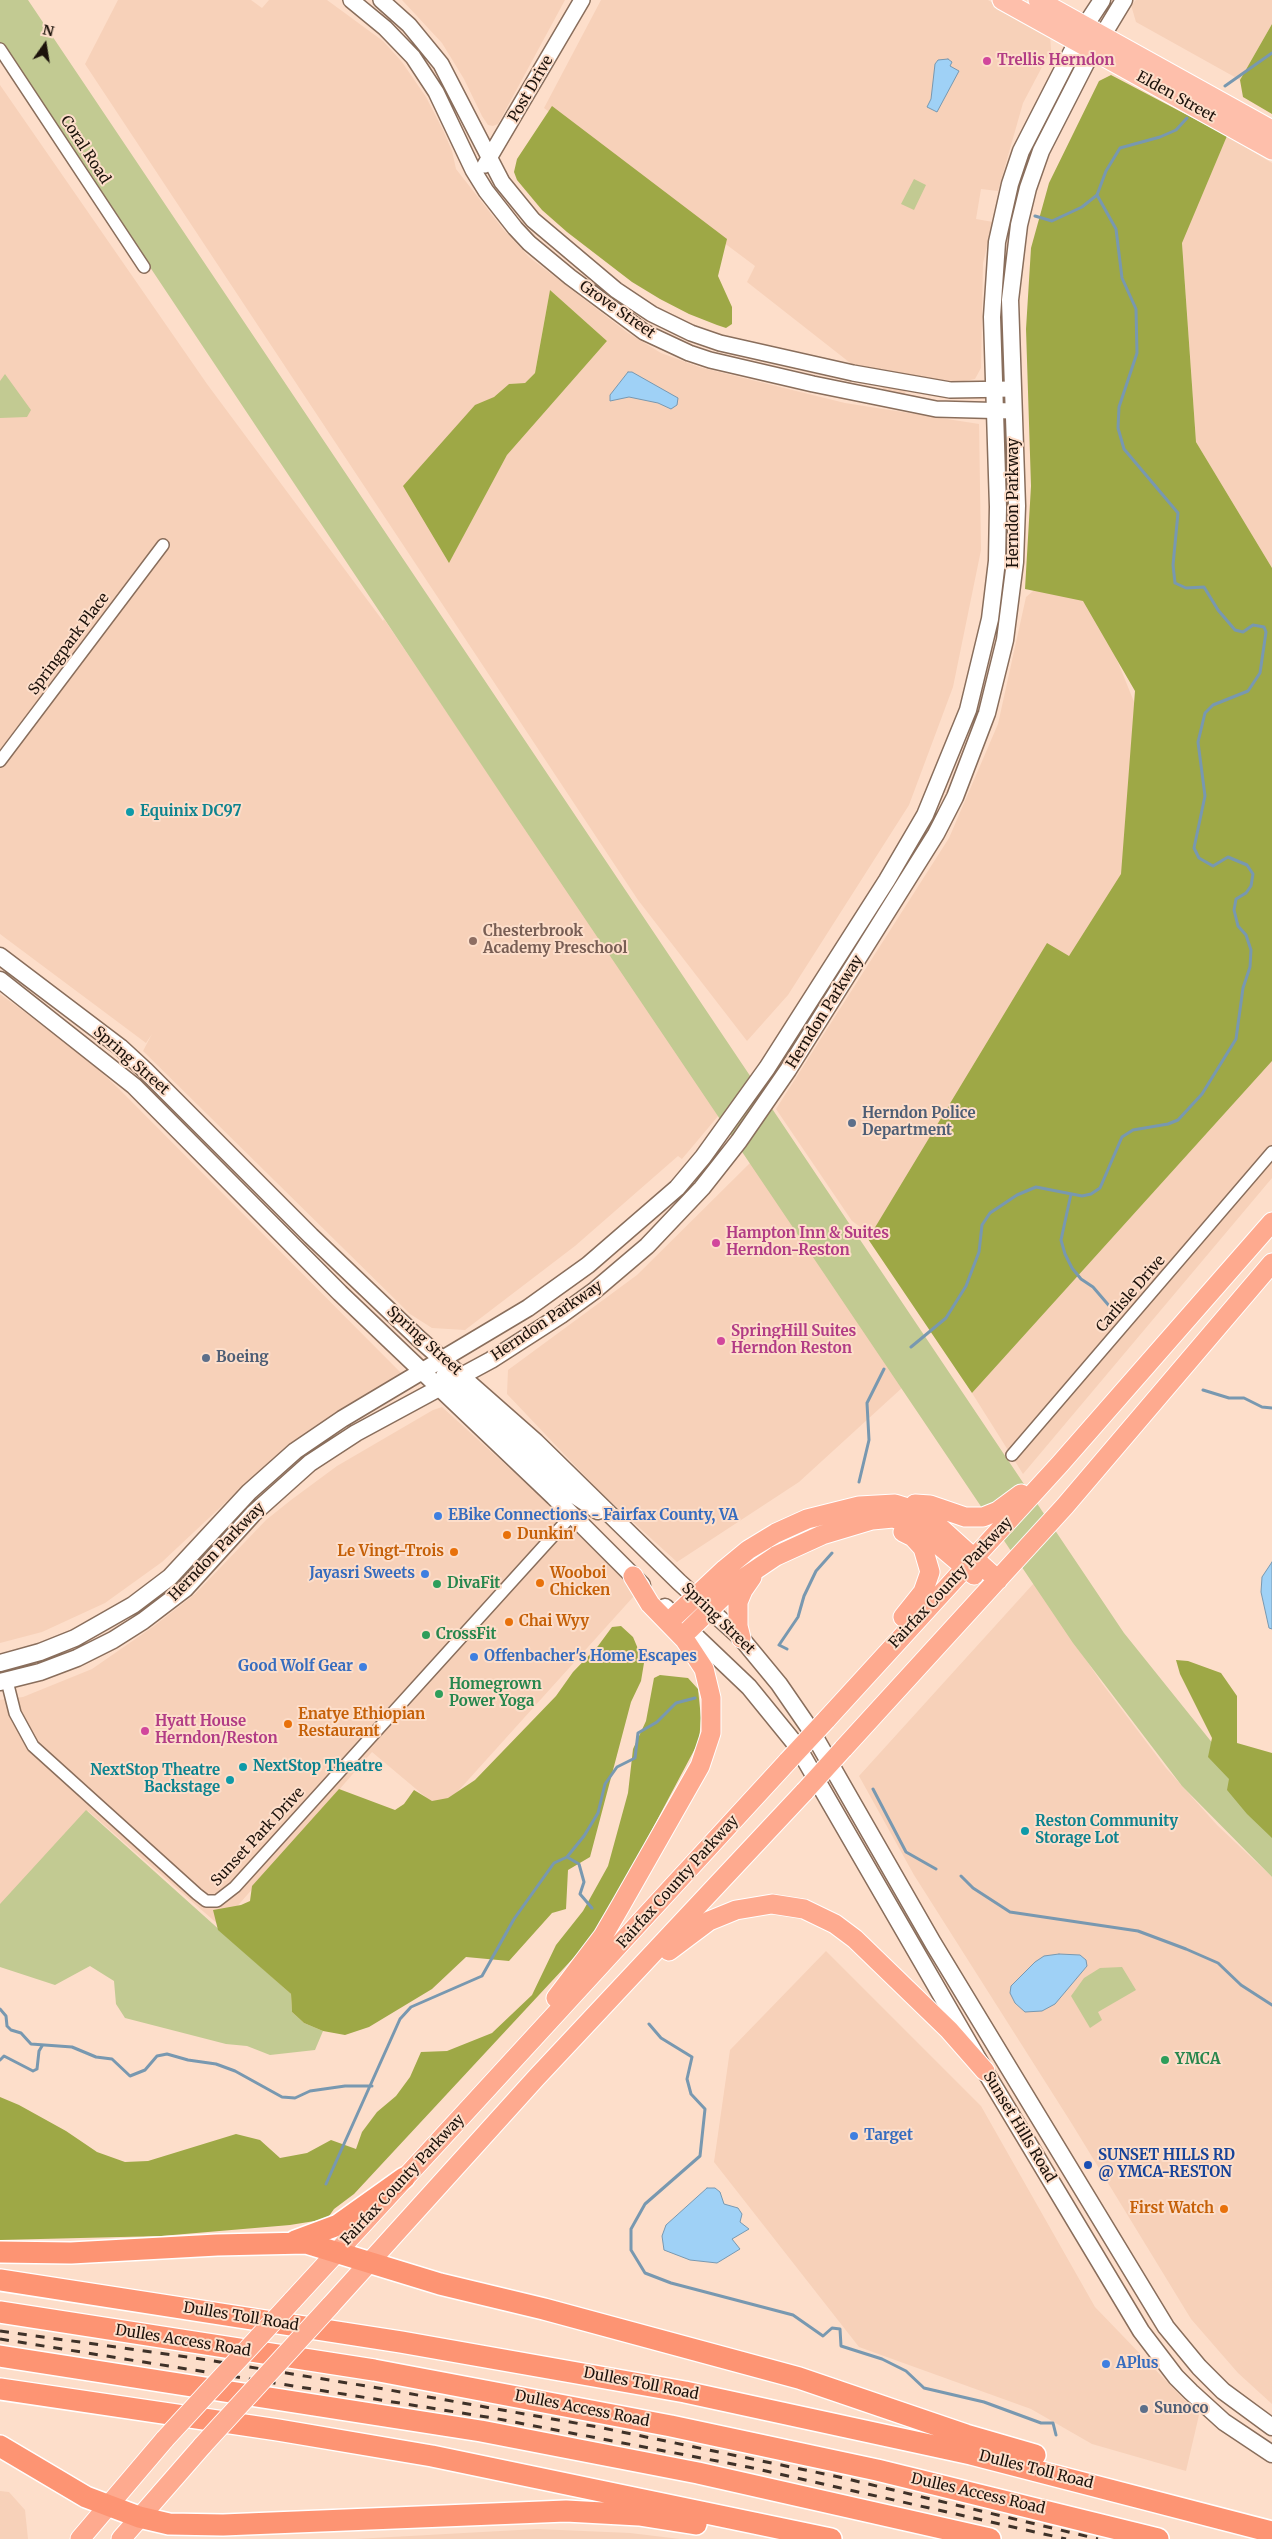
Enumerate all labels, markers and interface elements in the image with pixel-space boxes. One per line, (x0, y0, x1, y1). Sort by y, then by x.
north arrow (20, 20, 70, 70)
text: N (41, 20, 56, 40)
place label: Trellis Herndon (997, 52, 1114, 70)
street label: Post Drive (505, 53, 557, 125)
marker: Trellis Herndon (981, 55, 993, 67)
street label: Elden Street (1133, 68, 1219, 126)
street label: Coral Road (56, 113, 114, 187)
street label: Grove Street (576, 277, 658, 343)
street label: Herndon Parkway (1005, 438, 1023, 568)
street label: Springpark Place (25, 589, 113, 699)
place label: Equinix DC97 (140, 803, 242, 821)
marker: Equinix DC97 (124, 806, 136, 818)
place label: Chesterbrook Academy Preschool (483, 923, 627, 958)
marker: Chesterbrook Academy Preschool (467, 935, 479, 947)
street label: Herndon Parkway (783, 952, 867, 1072)
street label: Spring Street (89, 1023, 173, 1099)
place label: Herndon Police Department (862, 1105, 976, 1140)
marker: Herndon Police Department (846, 1117, 858, 1129)
place label: Hampton Inn & Suites Herndon-Reston (726, 1225, 889, 1260)
marker: Hampton Inn & Suites Herndon-Reston (710, 1237, 722, 1249)
street label: Carlisle Drive (1093, 1252, 1169, 1336)
street label: Herndon Parkway (488, 1277, 606, 1365)
street label: Spring Street (383, 1303, 465, 1379)
place label: SpringHill Suites Herndon Reston (731, 1323, 856, 1358)
marker: SpringHill Suites Herndon Reston (715, 1335, 727, 1347)
place label: Boeing (216, 1349, 269, 1367)
marker: Boeing (200, 1352, 212, 1364)
street label: Herndon Parkway (165, 1499, 269, 1605)
place label: EBike Connections - Fairfax County, VA (448, 1507, 738, 1525)
marker: EBike Connections - Fairfax County, VA (432, 1510, 444, 1522)
street label: Fairfax County Parkway (886, 1514, 1016, 1652)
place label: Dunkin' (517, 1526, 577, 1544)
marker: Dunkin' (501, 1529, 513, 1541)
place label: Le Vingt-Trois (337, 1543, 444, 1561)
marker: Le Vingt-Trois (448, 1546, 460, 1558)
place label: Jayasri Sweets (309, 1565, 415, 1583)
place label: Wooboi Chicken (550, 1565, 610, 1600)
marker: Jayasri Sweets (419, 1568, 431, 1580)
place label: DivaFit (447, 1575, 500, 1593)
marker: Wooboi Chicken (534, 1577, 546, 1589)
marker: DivaFit (431, 1578, 443, 1590)
street label: Spring Street (678, 1580, 758, 1658)
place label: Chai Wyy (519, 1613, 589, 1631)
marker: Chai Wyy (503, 1616, 515, 1628)
place label: CrossFit (436, 1626, 496, 1644)
marker: CrossFit (420, 1629, 432, 1641)
place label: Offenbacher's Home Escapes (484, 1648, 697, 1666)
marker: Offenbacher's Home Escapes (468, 1651, 480, 1663)
place label: Good Wolf Gear (238, 1658, 353, 1676)
marker: Good Wolf Gear (357, 1661, 369, 1673)
place label: Homegrown Power Yoga (449, 1676, 542, 1711)
marker: Homegrown Power Yoga (433, 1688, 445, 1700)
place label: Enatye Ethiopian Restaurant (298, 1706, 425, 1741)
place label: Hyatt House Herndon/Reston (155, 1713, 278, 1748)
marker: Enatye Ethiopian Restaurant (282, 1718, 294, 1730)
marker: Hyatt House Herndon/Reston (139, 1725, 151, 1737)
place label: NextStop Theatre (253, 1758, 383, 1776)
marker: NextStop Theatre (237, 1761, 249, 1773)
place label: NextStop Theatre Backstage (90, 1762, 220, 1797)
marker: NextStop Theatre Backstage (224, 1774, 236, 1786)
street label: Sunset Park Drive (208, 1784, 308, 1890)
street label: Fairfax County Parkway (614, 1812, 742, 1952)
place label: Reston Community Storage Lot (1035, 1813, 1178, 1848)
marker: Reston Community Storage Lot (1019, 1825, 1031, 1837)
place label: YMCA (1175, 2051, 1221, 2069)
marker: YMCA (1159, 2054, 1171, 2066)
street label: Sunset Hills Road (979, 2068, 1059, 2186)
street label: Fairfax County Parkway (338, 2111, 468, 2249)
place label: Target (864, 2127, 913, 2145)
marker: Target (848, 2130, 860, 2142)
place label: SUNSET HILLS RD @ YMCA-RESTON (1098, 2147, 1235, 2182)
marker: SUNSET HILLS RD @ YMCA-RESTON (1082, 2159, 1094, 2171)
place label: First Watch (1129, 2200, 1214, 2218)
marker: First Watch (1218, 2203, 1230, 2215)
street label: Dulles Toll Road (182, 2299, 300, 2335)
street label: Dulles Access Road (114, 2321, 252, 2361)
place label: APlus (1116, 2355, 1158, 2373)
marker: APlus (1100, 2358, 1112, 2370)
street label: Dulles Toll Road (582, 2364, 700, 2404)
street label: Dulles Access Road (513, 2387, 651, 2431)
place label: Sunoco (1154, 2400, 1208, 2418)
marker: Sunoco (1138, 2403, 1150, 2415)
street label: Dulles Toll Road (977, 2447, 1095, 2493)
street label: Dulles Access Road (909, 2470, 1047, 2518)

